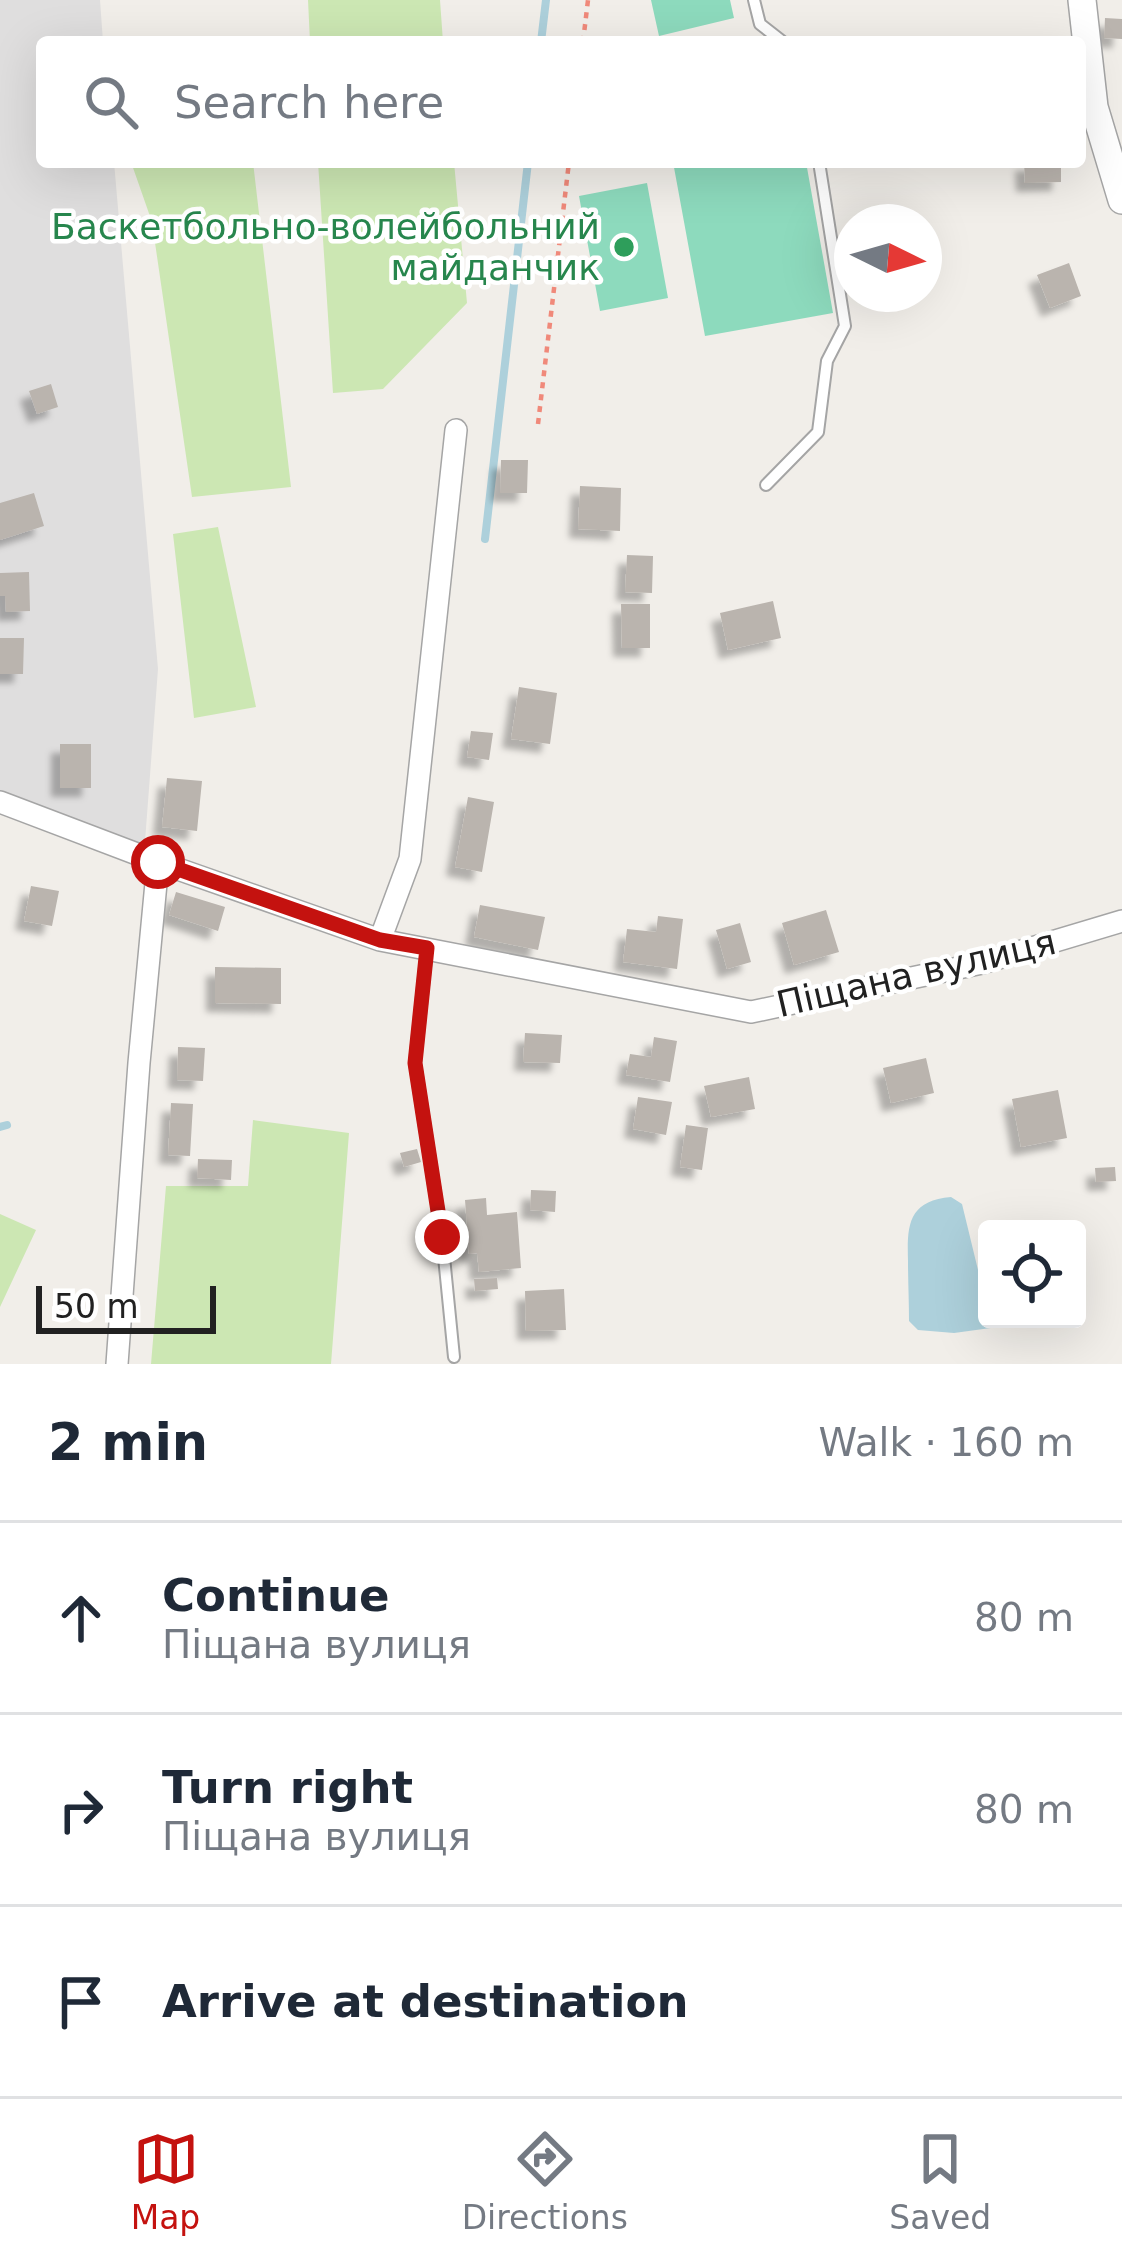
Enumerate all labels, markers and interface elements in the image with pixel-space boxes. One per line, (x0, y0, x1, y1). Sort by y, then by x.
search box (36, 36, 1086, 168)
icon: search (78, 69, 144, 135)
text: Search here (174, 76, 444, 129)
north arrow (834, 204, 942, 312)
place label: Баскетбольно-волейбольний майданчик (51, 206, 600, 288)
marker: Баскетбольно-волейбольний майданчик (611, 234, 637, 260)
route start (131, 835, 185, 889)
street label: Піщана вулиця (772, 921, 1060, 1025)
route end (415, 1210, 469, 1264)
map controls (978, 1220, 1086, 1328)
button: locate (978, 1220, 1086, 1328)
scale bar (36, 1280, 216, 1333)
text: 50 m (54, 1287, 139, 1326)
text: 2 min (48, 1413, 208, 1472)
text: Walk · 160 m (819, 1420, 1074, 1465)
text: Continue (162, 1569, 390, 1622)
icon: ahead (48, 1585, 114, 1651)
text: 80 m (974, 1595, 1074, 1640)
text: Піщана вулиця (162, 1622, 471, 1667)
text: Turn right (162, 1761, 413, 1814)
icon: right (48, 1777, 114, 1843)
text: 80 m (974, 1787, 1074, 1832)
text: Піщана вулиця (162, 1814, 471, 1859)
icon: arrive (48, 1969, 114, 2035)
text: Arrive at destination (162, 1975, 688, 2028)
tab: Map (131, 2126, 200, 2237)
tab: Directions (462, 2126, 628, 2237)
tab: Saved (889, 2126, 991, 2237)

